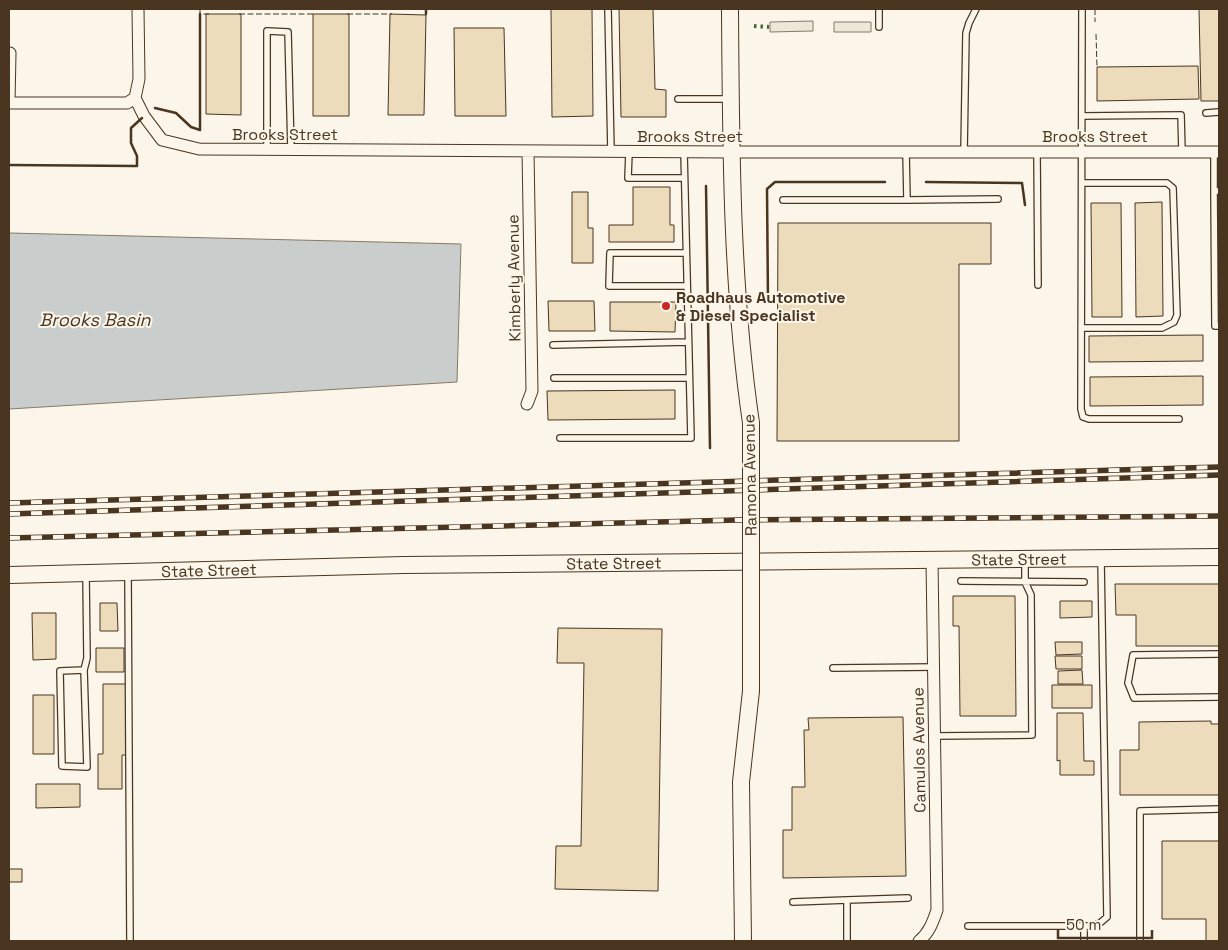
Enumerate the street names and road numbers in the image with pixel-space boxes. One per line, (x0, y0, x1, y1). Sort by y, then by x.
street label: Brooks Street (232, 124, 338, 145)
street label: Brooks Street (637, 126, 743, 147)
street label: Brooks Street (1042, 126, 1148, 147)
street label: Kimberly Avenue (502, 214, 526, 342)
street label: Ramona Avenue (738, 414, 762, 536)
street label: State Street (971, 548, 1067, 570)
street label: State Street (566, 552, 662, 574)
street label: State Street (161, 558, 257, 582)
street label: Camulos Avenue (907, 687, 931, 813)

